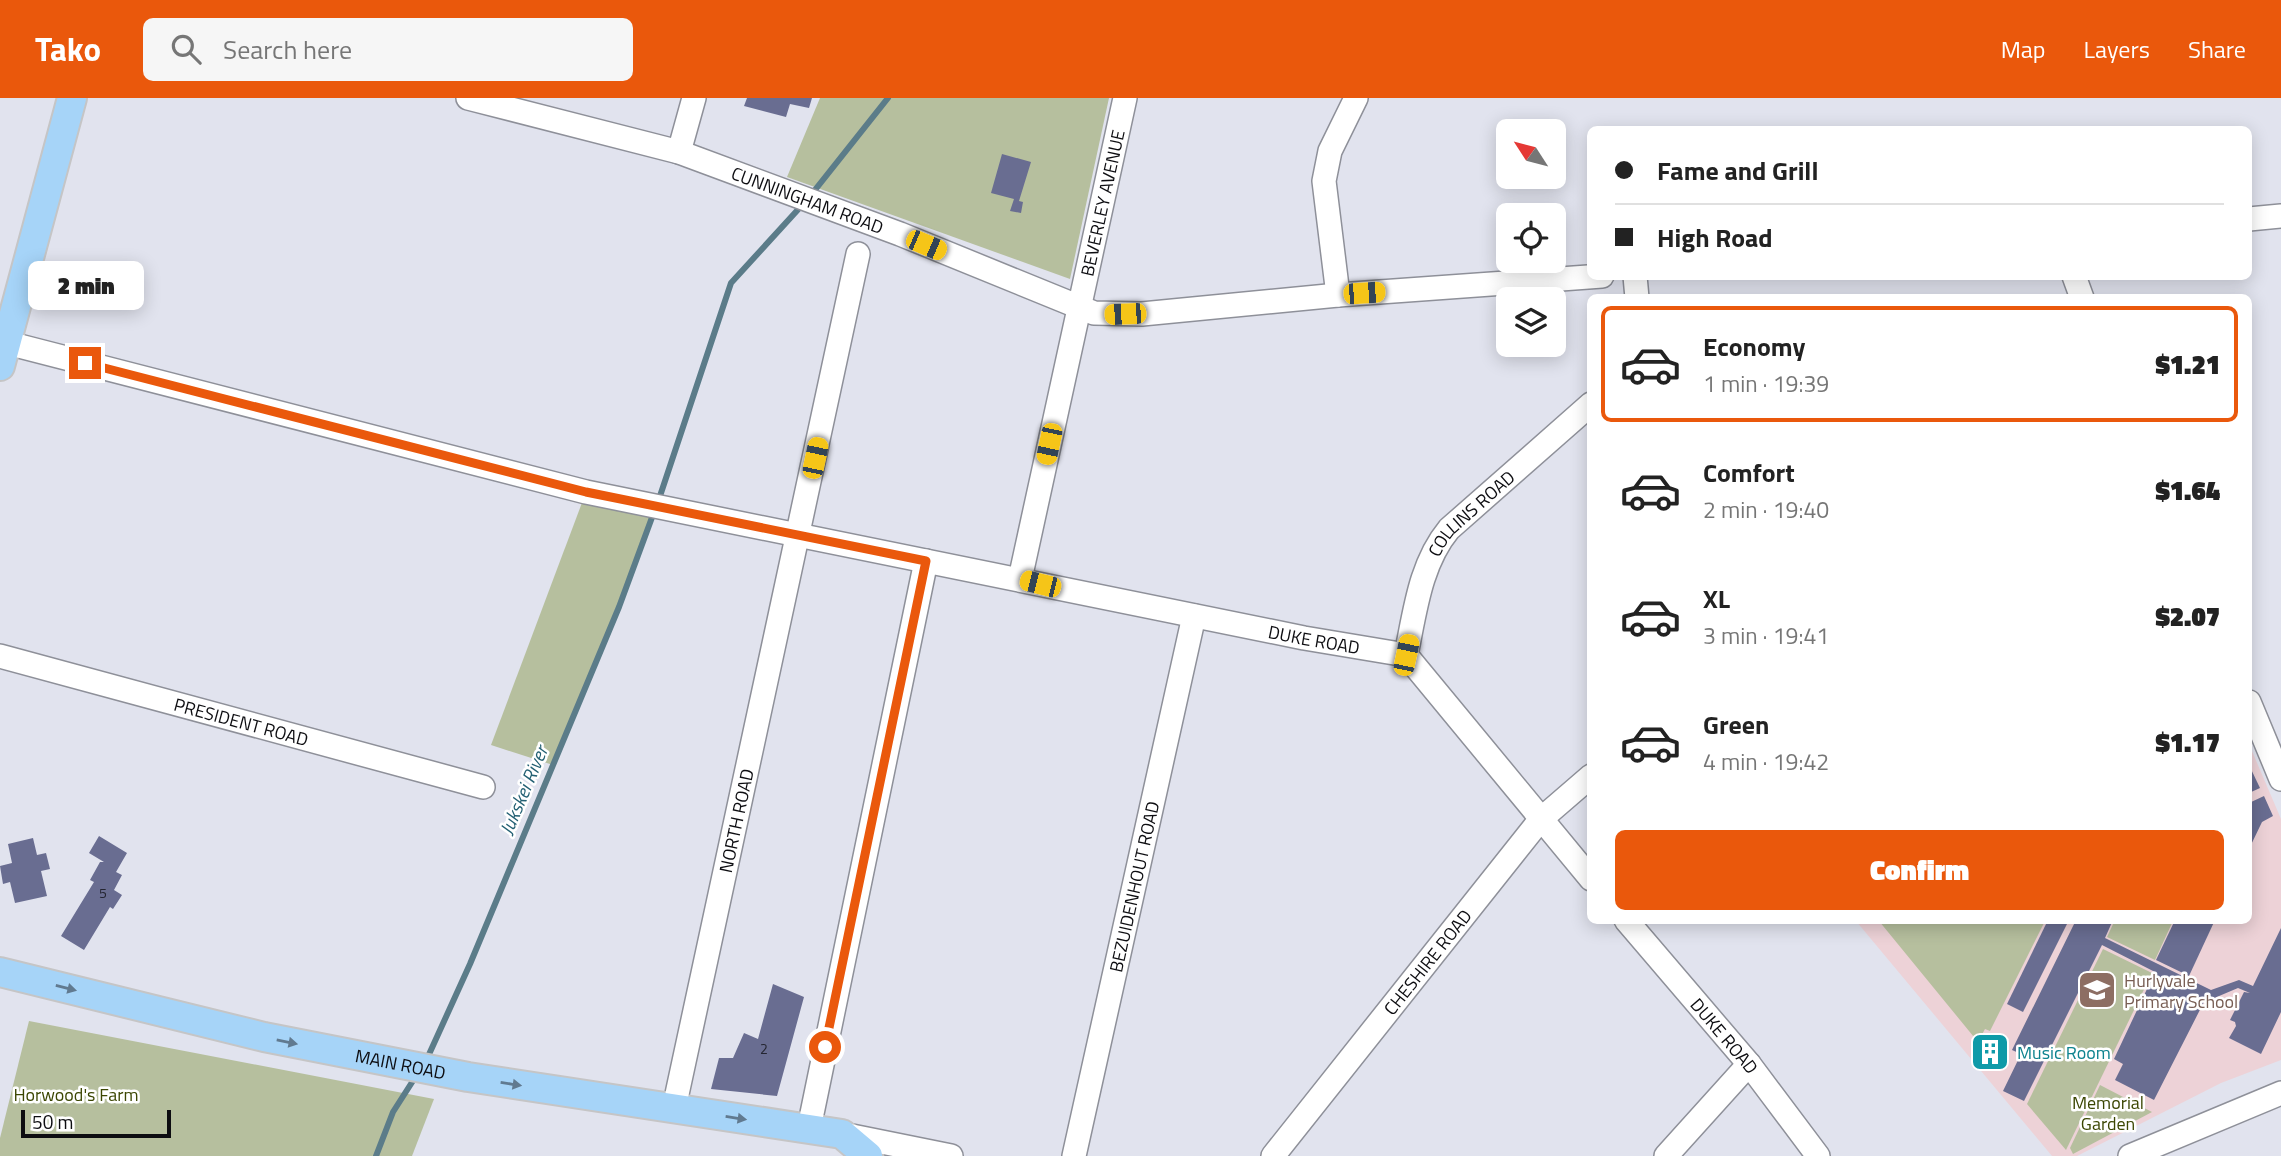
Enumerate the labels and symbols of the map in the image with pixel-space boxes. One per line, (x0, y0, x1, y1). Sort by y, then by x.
north arrow (1496, 119, 1566, 189)
street label: BEVERLEY AVENUE (1073, 127, 1131, 279)
street label: CUNNINGHAM ROAD (728, 159, 888, 240)
car (903, 227, 950, 263)
callout: 2 min (27, 261, 143, 310)
car (1343, 281, 1386, 305)
car (1104, 303, 1147, 325)
route end (69, 347, 101, 379)
car (1035, 421, 1064, 467)
car (801, 435, 830, 481)
street label: COLLINS ROAD (1421, 464, 1521, 561)
car (1018, 569, 1063, 599)
street label: DUKE ROAD (1266, 618, 1362, 661)
car (1392, 632, 1421, 678)
street label: PRESIDENT ROAD (171, 690, 312, 753)
water label: Jukskei River (491, 739, 555, 839)
street label: NORTH ROAD (712, 766, 760, 875)
street label: BEZUIDENHOUT ROAD (1102, 798, 1166, 975)
house number: 5 (99, 882, 107, 903)
street label: CHESHIRE ROAD (1377, 903, 1478, 1020)
place label: Hurlyvale Primary School (2124, 967, 2238, 1015)
school or university icon: Hurlyvale Primary School (2076, 969, 2118, 1011)
one-way arrow (55, 983, 77, 994)
street label: DUKE ROAD (1684, 992, 1765, 1079)
route start (809, 1031, 841, 1063)
building icon: Music Room (1969, 1031, 2011, 1073)
one-way arrow (276, 1036, 298, 1047)
house number: 2 (760, 1038, 768, 1059)
place label: Music Room (2017, 1039, 2111, 1066)
street label: MAIN ROAD (353, 1042, 448, 1086)
one-way arrow (500, 1078, 522, 1089)
park label: Horwood's Farm (13, 1081, 139, 1108)
park label: Memorial Garden (2072, 1089, 2144, 1137)
scale bar (21, 1107, 172, 1139)
one-way arrow (725, 1112, 747, 1123)

